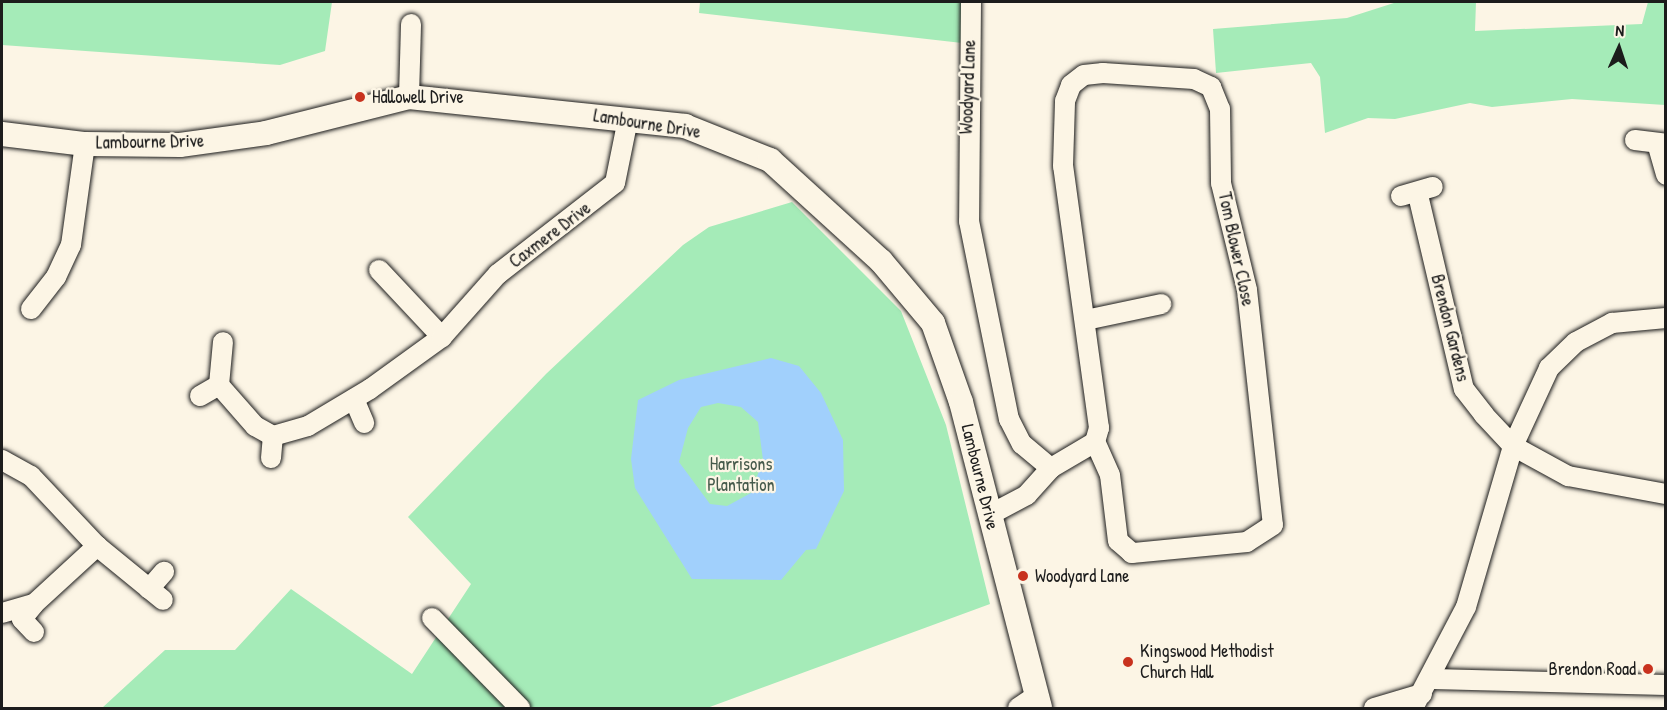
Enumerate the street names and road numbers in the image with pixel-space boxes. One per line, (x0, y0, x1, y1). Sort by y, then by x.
street label: Woodyard Lane (956, 39, 980, 135)
street label: Lambourne Drive (592, 105, 702, 143)
street label: Lambourne Drive (96, 130, 204, 154)
street label: Tom Blower Close (1213, 190, 1259, 308)
street label: Caxmere Drive (505, 197, 595, 273)
street label: Brendon Gardens (1426, 272, 1474, 384)
street label: Lambourne Drive (956, 422, 1004, 532)

